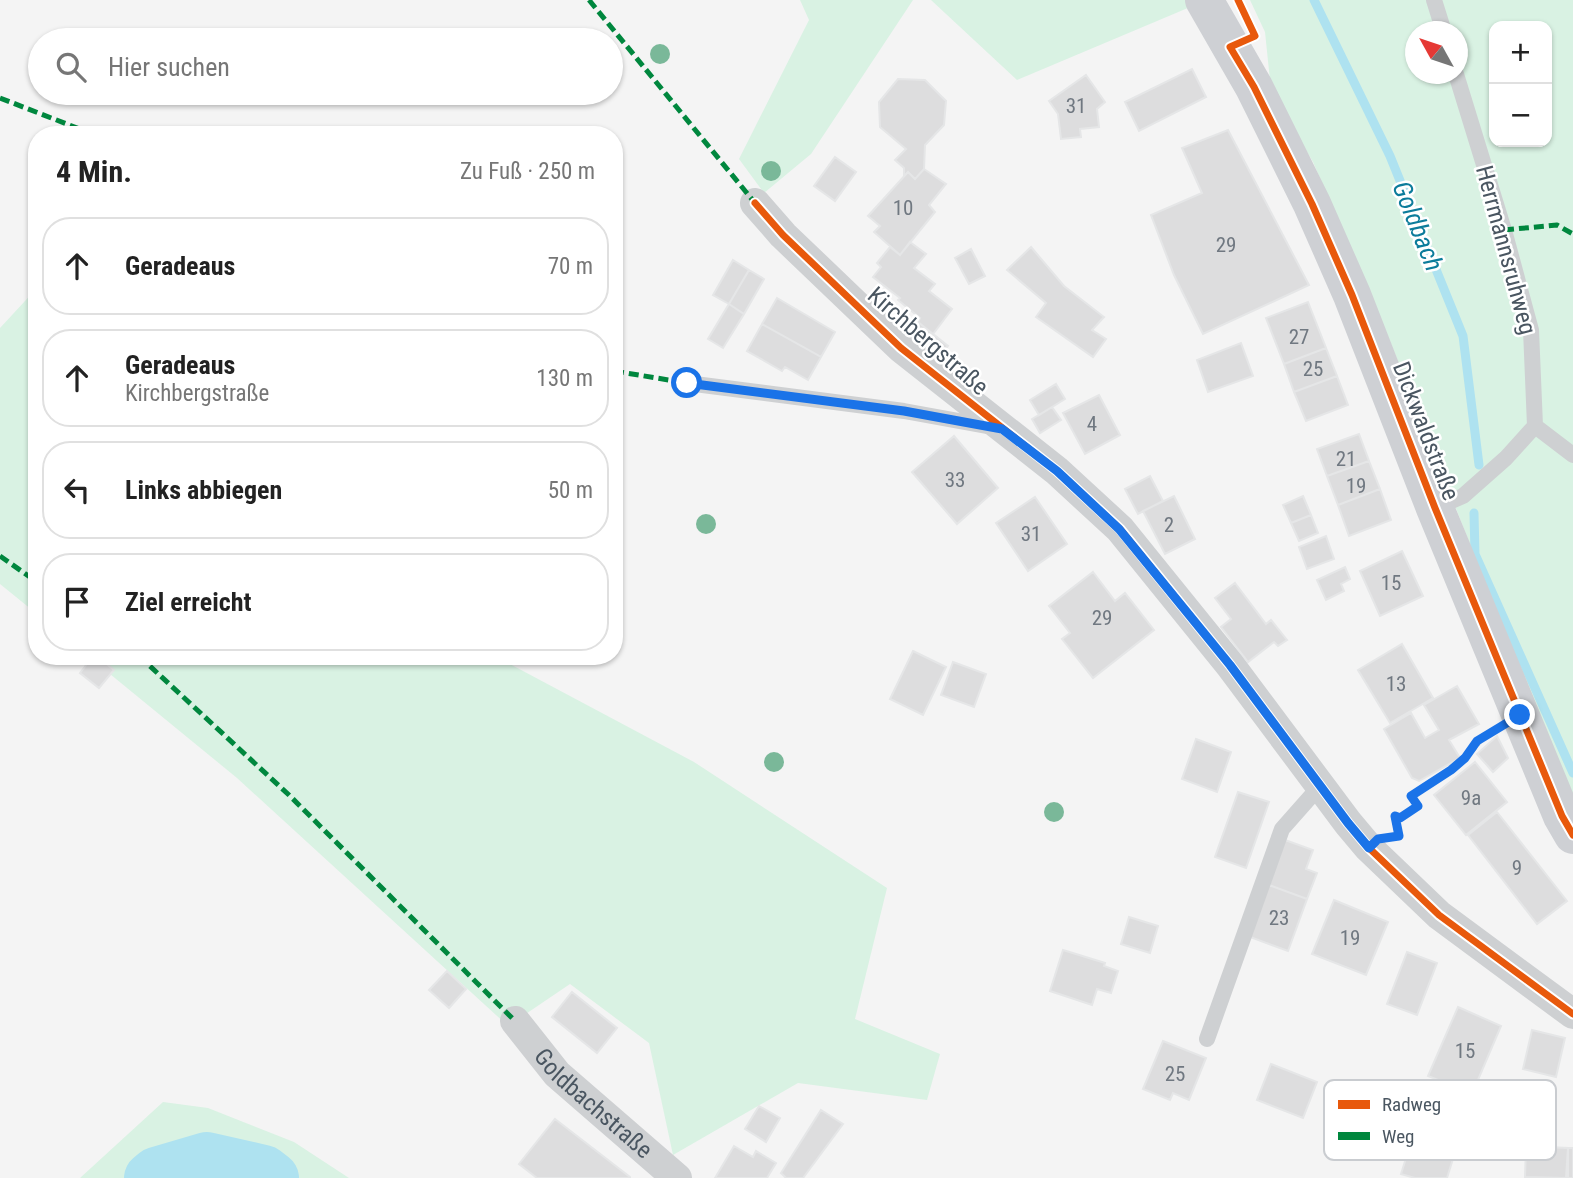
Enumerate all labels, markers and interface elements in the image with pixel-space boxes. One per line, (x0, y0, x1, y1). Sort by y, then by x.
north arrow (1405, 21, 1468, 84)
map controls (1489, 21, 1552, 147)
button: + (1489, 21, 1552, 84)
search box (28, 28, 623, 105)
icon: search (52, 48, 90, 86)
text: Hier suchen (108, 52, 230, 82)
button: − (1489, 84, 1552, 147)
house number: 31 (1066, 94, 1086, 118)
text: 4 Min. (56, 154, 132, 189)
text: Zu Fuß · 250 m (460, 158, 595, 185)
street label: Herrmannsruhweg (1470, 162, 1542, 338)
water label: Goldbach (1386, 177, 1450, 275)
house number: 10 (893, 196, 913, 220)
house number: 29 (1216, 233, 1236, 257)
icon: ahead (58, 247, 96, 285)
text: Geradeaus (125, 251, 235, 281)
text: 70 m (548, 253, 593, 280)
street label: Kirchbergstraße (862, 281, 994, 401)
house number: 27 (1289, 325, 1309, 349)
text: Geradeaus (125, 350, 235, 380)
house number: 25 (1303, 357, 1323, 381)
street label: Dickwaldstraße (1387, 358, 1465, 504)
icon: ahead (58, 359, 96, 397)
text: 130 m (536, 365, 593, 392)
route start (671, 367, 702, 398)
text: Kirchbergstraße (125, 380, 269, 407)
house number: 4 (1087, 412, 1097, 436)
house number: 21 (1336, 447, 1356, 471)
house number: 33 (945, 468, 965, 492)
icon: left (58, 471, 96, 509)
house number: 19 (1346, 474, 1366, 498)
text: Links abbiegen (125, 475, 282, 505)
text: 50 m (548, 477, 593, 504)
house number: 2 (1164, 513, 1174, 537)
house number: 31 (1021, 522, 1041, 546)
house number: 15 (1381, 571, 1401, 595)
icon: arrive (58, 583, 96, 621)
text: Ziel erreicht (125, 587, 251, 617)
house number: 29 (1092, 606, 1112, 630)
house number: 13 (1386, 672, 1406, 696)
route end (1504, 699, 1535, 730)
house number: 9a (1461, 786, 1481, 810)
house number: 9 (1512, 856, 1522, 880)
house number: 23 (1269, 906, 1289, 930)
house number: 19 (1340, 926, 1360, 950)
house number: 15 (1455, 1039, 1475, 1063)
street label: Goldbachstraße (528, 1043, 658, 1164)
house number: 25 (1165, 1062, 1185, 1086)
legend (1324, 1080, 1556, 1160)
text: Radweg (1382, 1093, 1441, 1116)
text: Weg (1382, 1125, 1414, 1148)

